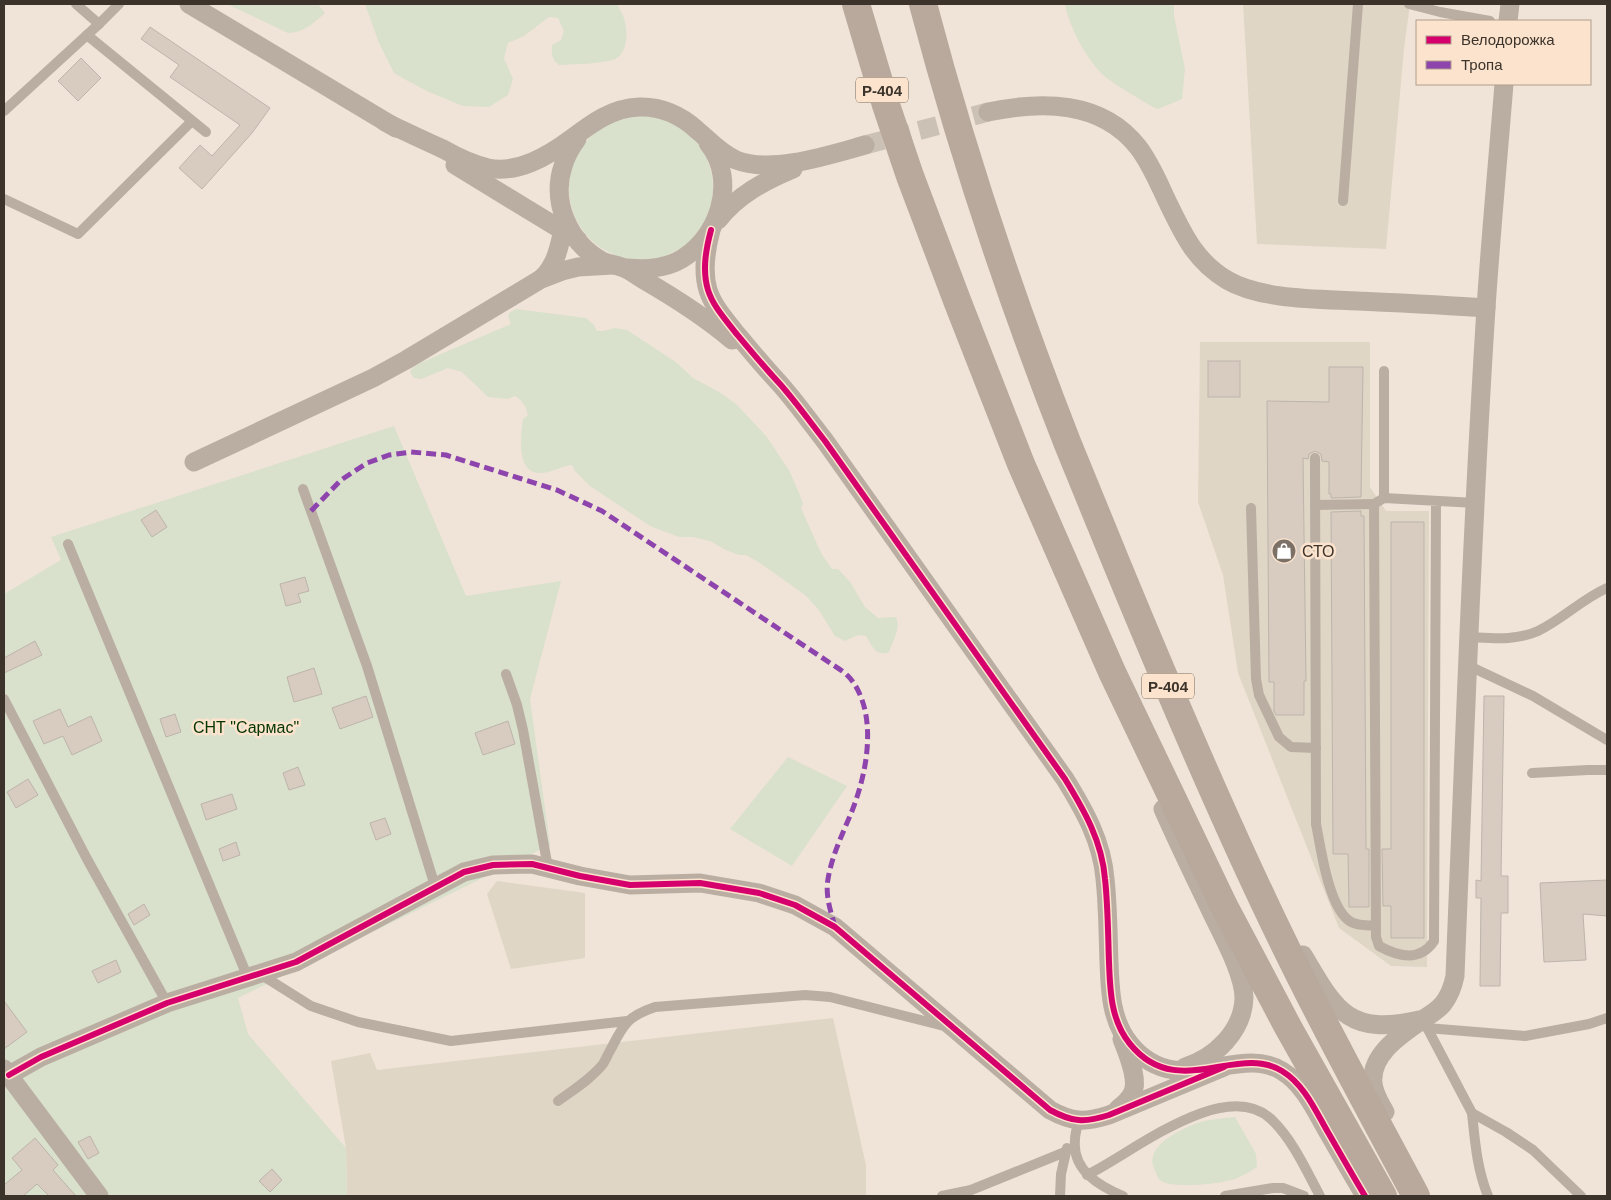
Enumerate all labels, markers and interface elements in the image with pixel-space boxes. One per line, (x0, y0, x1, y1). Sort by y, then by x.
legend (1416, 20, 1591, 85)
text: Велодорожка (1461, 31, 1555, 48)
text: Тропа (1461, 56, 1503, 73)
road number: Р-404 (856, 78, 908, 102)
shop icon: СТО (1271, 538, 1297, 564)
place label: СТО (1302, 543, 1335, 560)
road number: Р-404 (1142, 674, 1194, 698)
park label: СНТ "Сармас" (193, 719, 299, 736)

